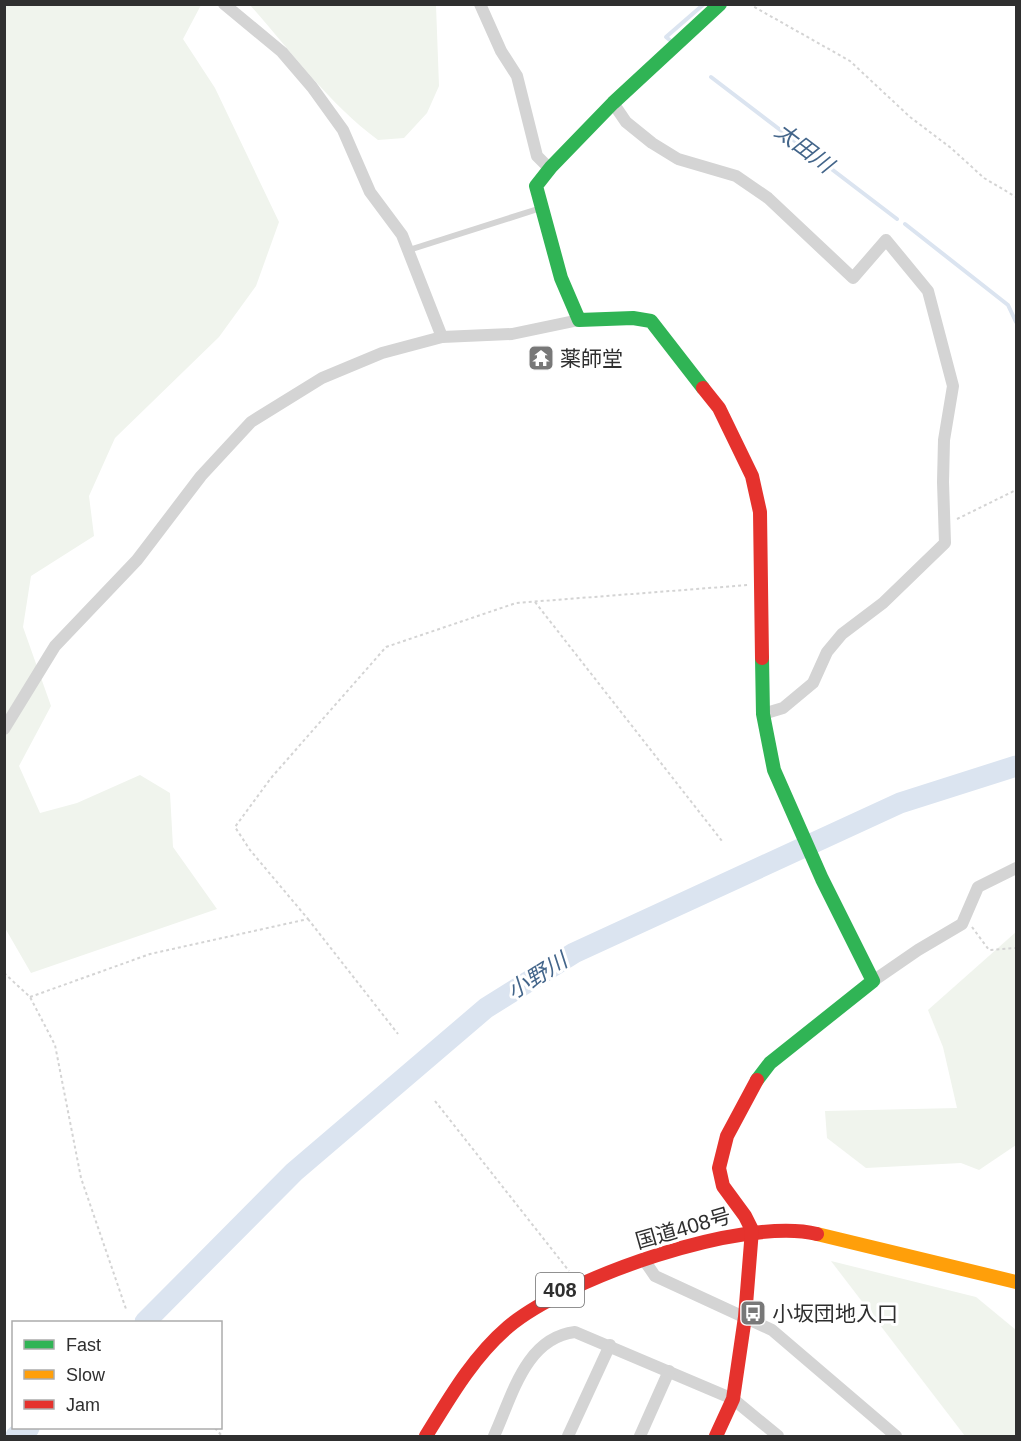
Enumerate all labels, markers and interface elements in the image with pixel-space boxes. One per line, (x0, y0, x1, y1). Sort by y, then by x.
water label: 太田川 (770, 118, 839, 179)
temple icon: 薬師堂 (526, 343, 556, 373)
place label: 薬師堂 (560, 347, 623, 370)
water label: 小野川 (502, 947, 573, 1004)
street label: 国道408号 (633, 1203, 733, 1253)
road number: 408 (536, 1273, 584, 1307)
bus stop icon: 小坂団地入口 (738, 1298, 768, 1328)
place label: 小坂団地入口 (772, 1302, 898, 1325)
legend (12, 1321, 222, 1429)
text: Fast (66, 1335, 101, 1355)
text: Slow (66, 1365, 106, 1385)
text: Jam (66, 1395, 100, 1415)

